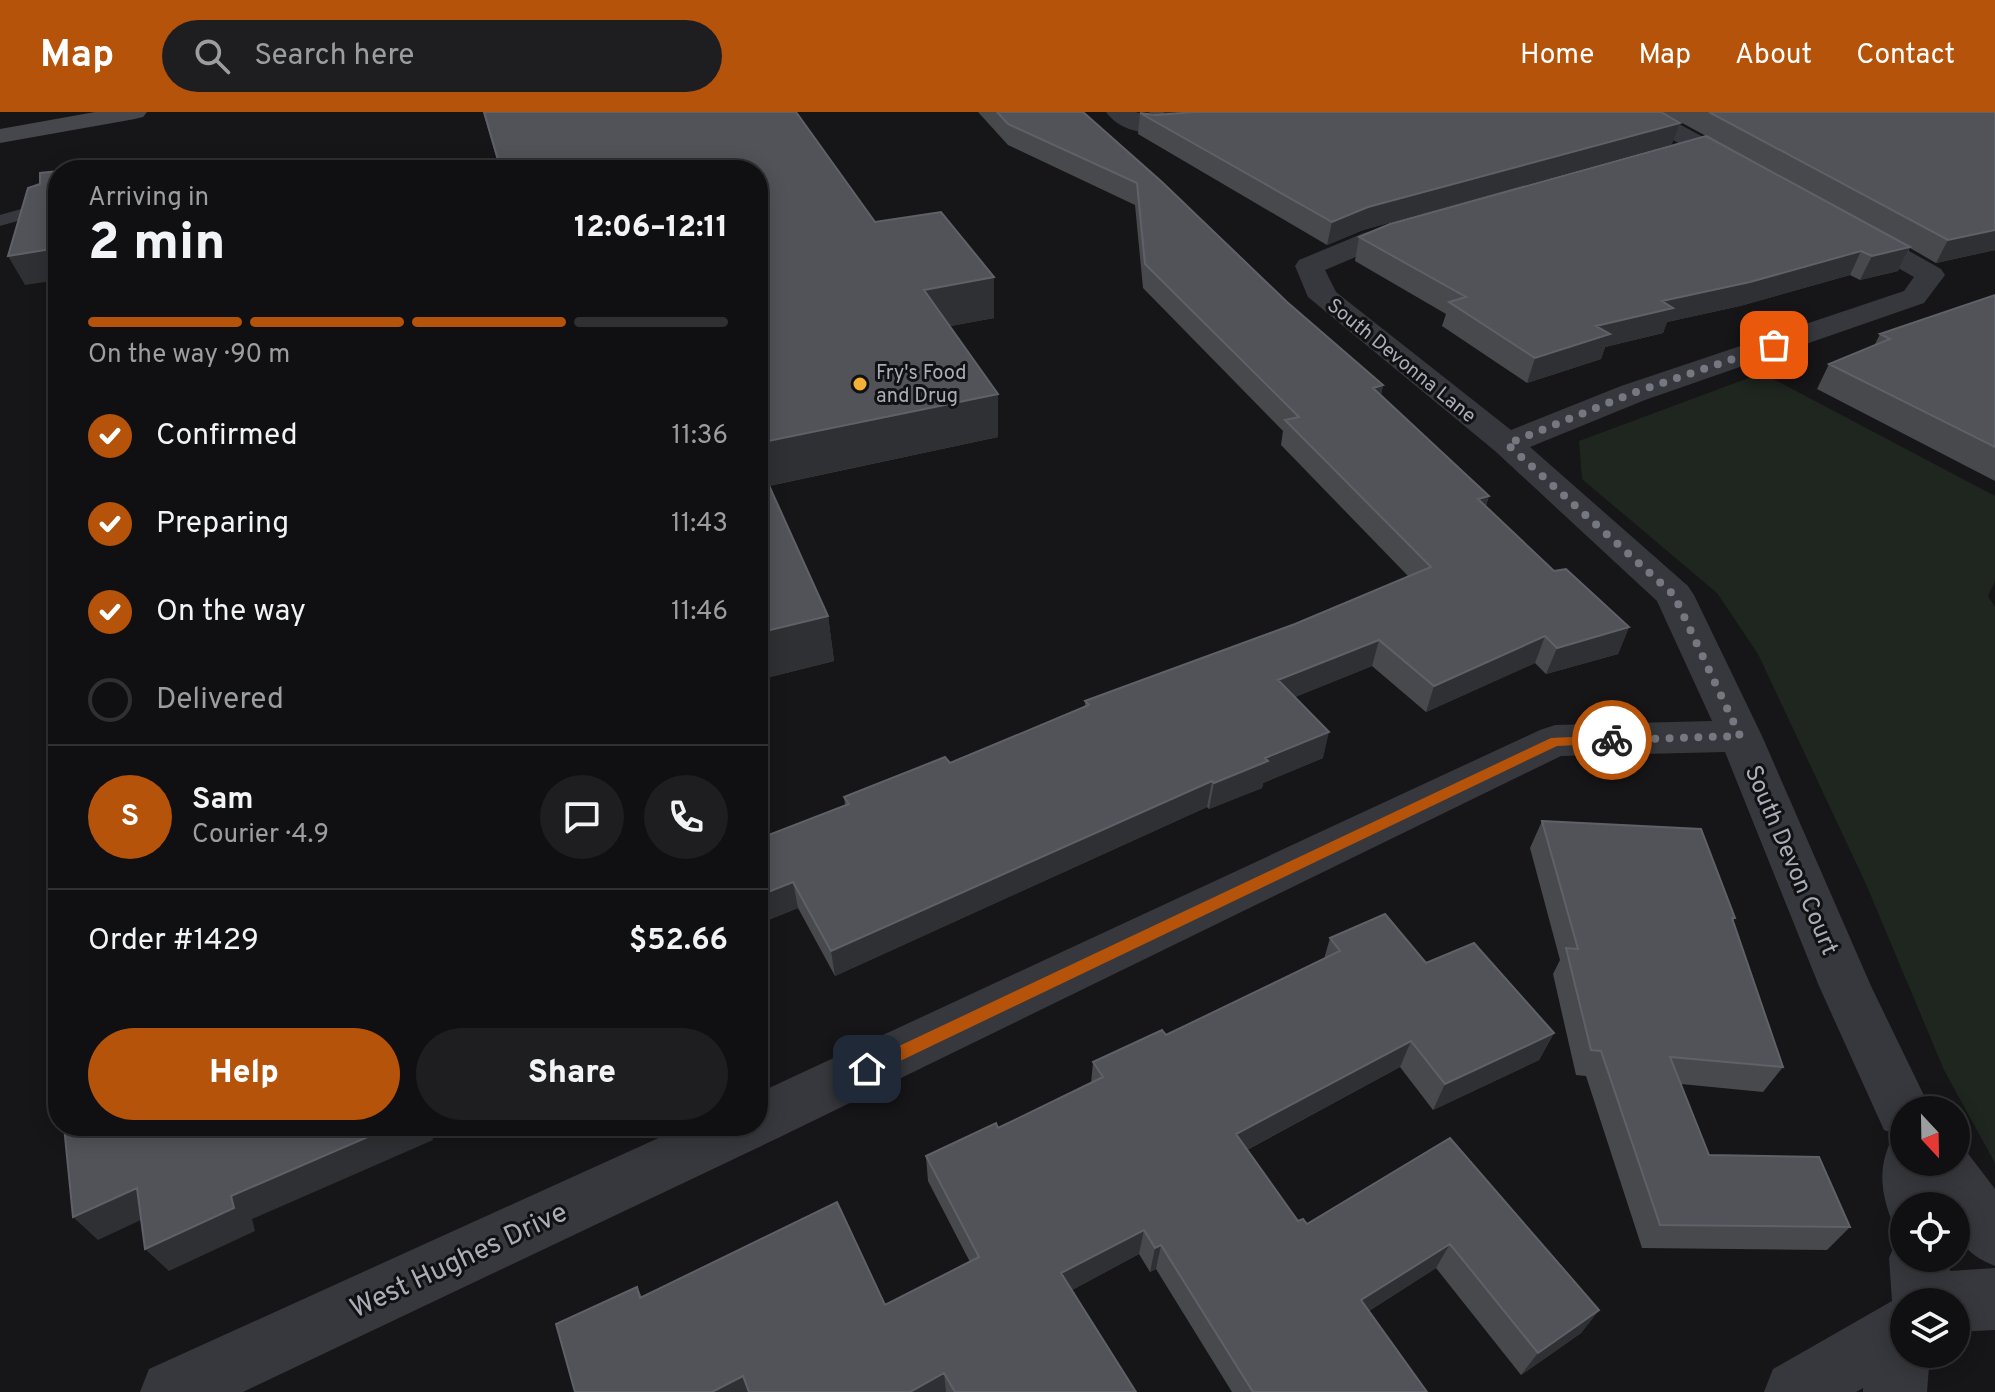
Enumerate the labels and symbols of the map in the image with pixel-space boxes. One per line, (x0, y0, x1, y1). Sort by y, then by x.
street label: South Devonna Lane (1321, 293, 1481, 430)
pin (1740, 311, 1808, 379)
place label: Fry's Food and Drug (876, 361, 966, 410)
marker: Fry's Food and Drug (851, 375, 869, 393)
courier (1572, 700, 1652, 780)
street label: South Devon Court (1737, 761, 1844, 960)
pin (833, 1035, 901, 1103)
north arrow (1890, 1096, 1970, 1176)
street label: West Hughes Drive (345, 1196, 574, 1328)

